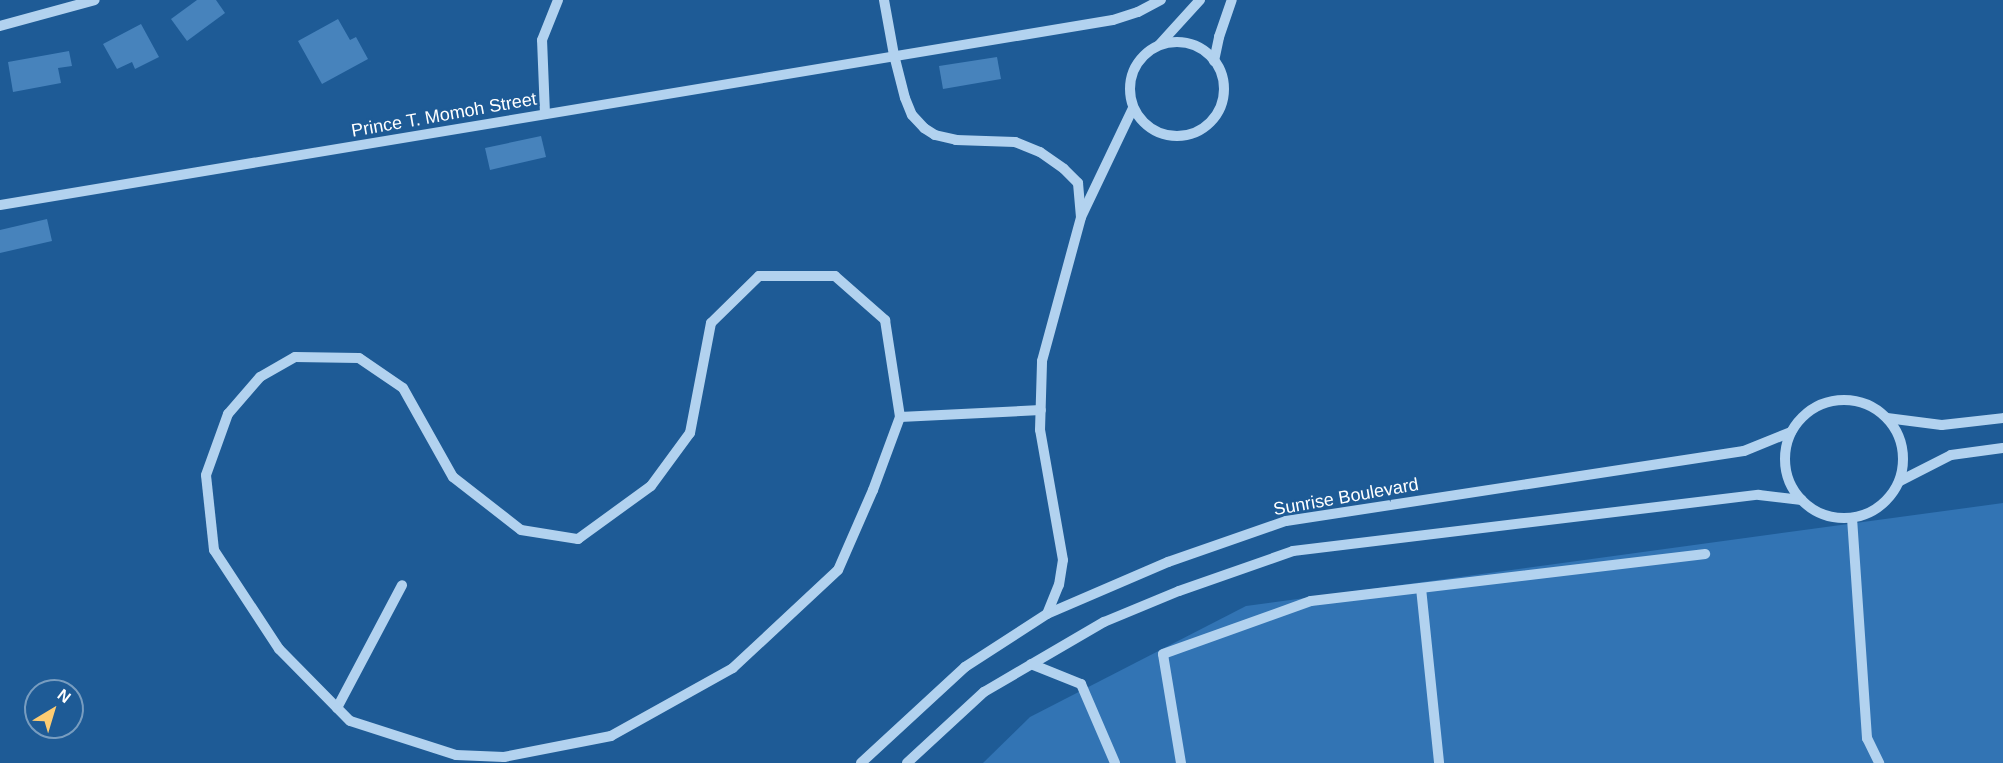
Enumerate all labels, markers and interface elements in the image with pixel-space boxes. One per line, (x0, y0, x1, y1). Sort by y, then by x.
street label: Prince T. Momoh Street (350, 88, 538, 142)
street label: Sunrise Boulevard (1272, 474, 1420, 520)
north arrow (24, 679, 84, 739)
text: N (54, 686, 74, 706)

